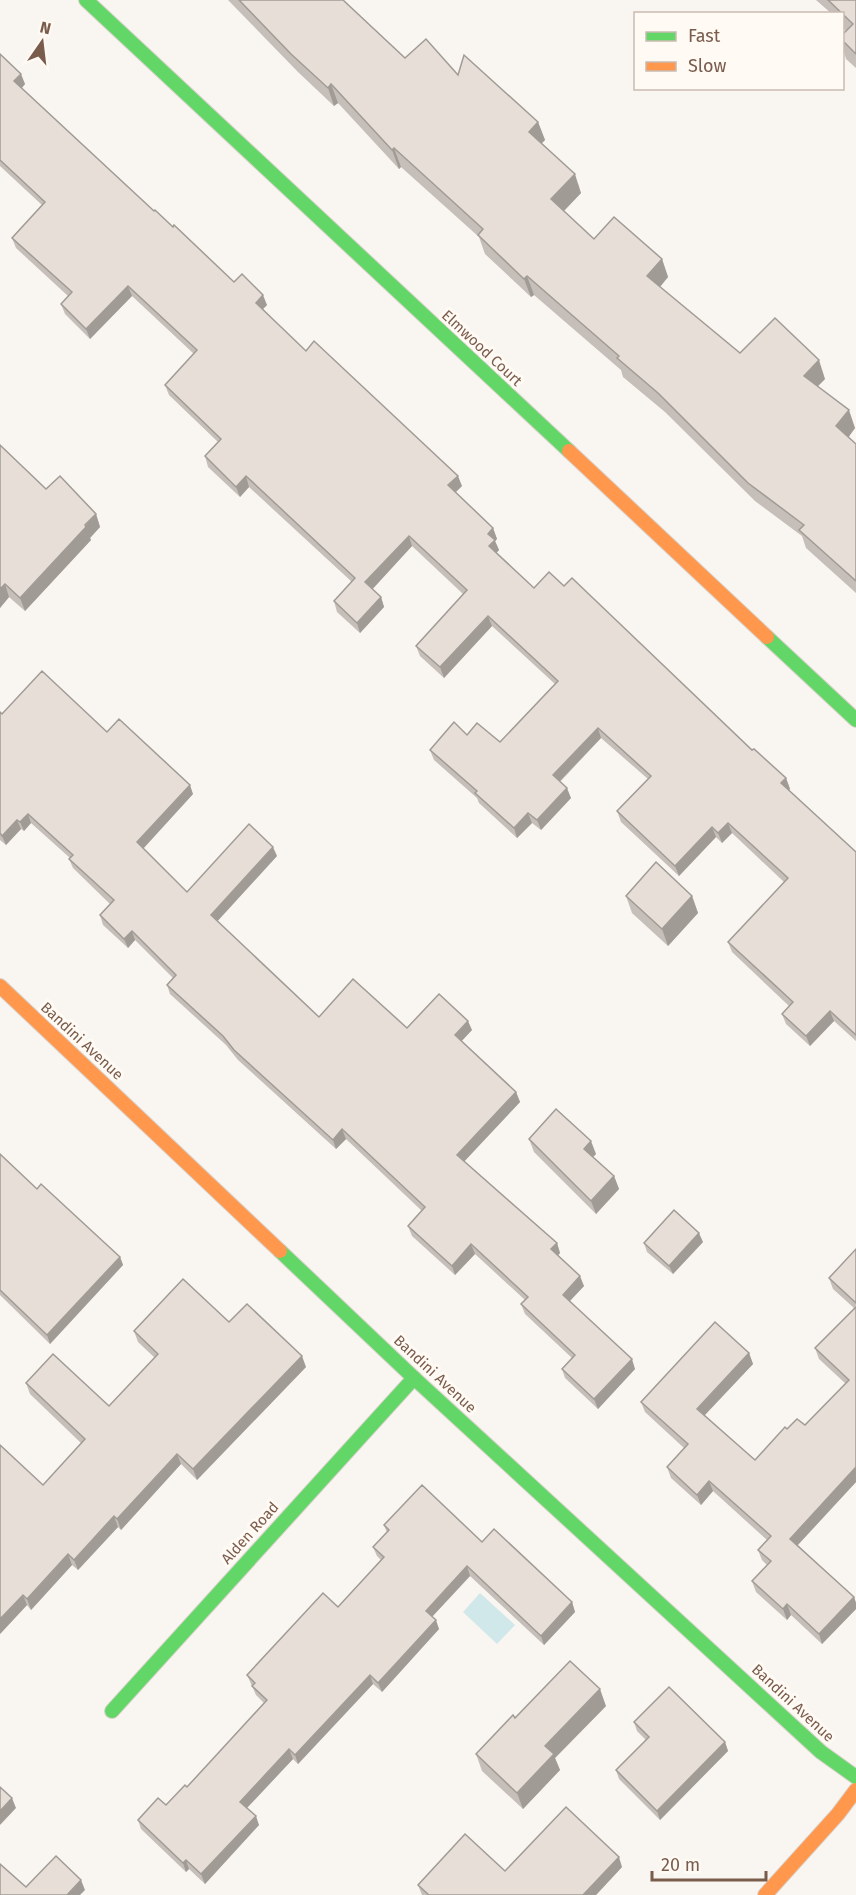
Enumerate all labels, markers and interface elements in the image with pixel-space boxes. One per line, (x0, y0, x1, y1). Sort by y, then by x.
north arrow (12, 12, 72, 72)
legend (634, 12, 844, 90)
text: N (38, 17, 53, 38)
text: Fast (688, 25, 721, 47)
text: Slow (688, 55, 727, 77)
street label: Elmwood Court (438, 306, 526, 390)
street label: Bandini Avenue (37, 998, 127, 1084)
street label: Bandini Avenue (390, 1331, 480, 1417)
street label: Alden Road (217, 1498, 283, 1568)
street label: Bandini Avenue (748, 1660, 838, 1746)
scale bar (652, 1844, 766, 1882)
text: 20 m (661, 1854, 700, 1876)

